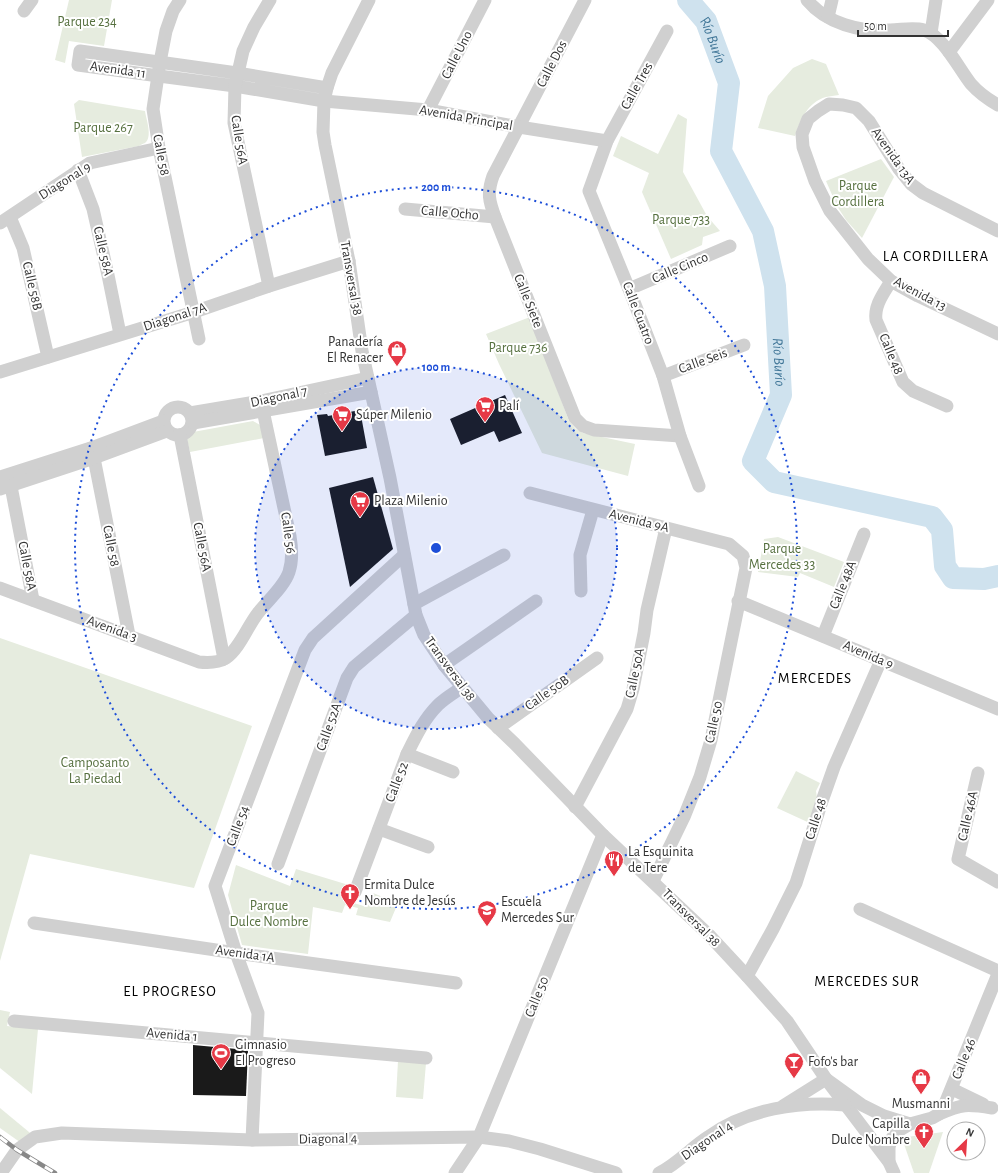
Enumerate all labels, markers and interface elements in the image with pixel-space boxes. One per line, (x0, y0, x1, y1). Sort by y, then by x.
scale bar (858, 12, 948, 38)
water label: Río Burío (698, 13, 729, 66)
park label: Parque 234 (57, 15, 117, 29)
text: 50 m (864, 20, 887, 32)
street label: Calle Uno (439, 29, 475, 81)
street label: Calle Dos (534, 38, 570, 90)
street label: Avenida 11 (89, 59, 147, 81)
street label: Calle Tres (618, 60, 656, 112)
street label: Avenida Principal (418, 103, 514, 133)
street label: Calle 56A (228, 114, 250, 166)
park label: Parque 267 (73, 121, 133, 135)
street label: Avenida 13A (869, 125, 917, 187)
street label: Calle 58 (150, 133, 172, 177)
street label: Diagonal 9 (36, 160, 94, 202)
park label: Parque Cordillera (831, 179, 885, 209)
text: 200 m (421, 181, 451, 193)
street label: Calle Ocho (421, 204, 480, 223)
park label: Parque 733 (652, 213, 710, 227)
street label: Calle 58A (91, 225, 115, 277)
street label: Transversal 38 (338, 240, 364, 316)
district label: LA CORDILLERA (883, 249, 989, 264)
street label: Calle Cinco (650, 250, 710, 286)
street label: Calle 58B (20, 260, 44, 312)
street label: Calle Siete (511, 272, 545, 330)
street label: Avenida 13 (891, 274, 949, 314)
street label: Calle Cuatro (620, 280, 656, 346)
street label: Diagonal 7A (142, 300, 208, 334)
street label: Calle 48 (876, 332, 906, 376)
place label: Panadería El Renacer (327, 335, 384, 365)
water label: Río Burío (770, 337, 788, 387)
shop icon: Panadería El Renacer (386, 339, 408, 367)
park label: Parque 736 (489, 341, 547, 355)
street label: Calle Seis (677, 346, 729, 376)
text: 100 m (422, 361, 450, 373)
street label: Diagonal 7 (249, 384, 309, 410)
supermarket icon: Palí (474, 395, 496, 423)
place label: Palí (499, 399, 520, 413)
supermarket icon: Súper Milenio (331, 404, 353, 432)
place label: Súper Milenio (356, 408, 432, 422)
supermarket icon: Plaza Milenio (349, 490, 371, 518)
place label: Plaza Milenio (374, 494, 448, 508)
street label: Avenida 9A (608, 507, 670, 535)
street label: Calle 56 (278, 511, 298, 555)
street label: Calle 56A (190, 521, 214, 573)
street label: Calle 58 (100, 524, 122, 568)
street label: Calle 58A (15, 540, 39, 592)
centre of rings (429, 541, 443, 555)
park label: Parque Mercedes 33 (749, 542, 815, 572)
street label: Calle 48A (827, 559, 859, 611)
street label: Avenida 3 (85, 613, 139, 645)
street label: Transversal 38 (422, 634, 478, 704)
street label: Avenida 9 (841, 638, 895, 672)
street label: Calle 50A (623, 647, 647, 699)
district label: MERCEDES (778, 671, 852, 686)
street label: Calle 50B (522, 673, 572, 713)
street label: Calle 50 (703, 700, 725, 744)
street label: Calle 52A (314, 701, 344, 753)
park label: Camposanto La Piedad (61, 756, 129, 786)
street label: Calle 52 (383, 760, 411, 804)
street label: Calle 46A (955, 790, 981, 842)
street label: Calle 48 (803, 796, 829, 842)
street label: Calle 54 (224, 804, 252, 848)
place label: La Esquinita de Tere (628, 845, 694, 875)
restaurant icon: La Esquinita de Tere (603, 849, 625, 877)
place label: Ermita Dulce Nombre de Jesús (364, 878, 456, 908)
church icon: Ermita Dulce Nombre de Jesús (339, 882, 361, 910)
street label: Transversal 38 (659, 886, 723, 950)
place label: Escuela Mercedes Sur (501, 895, 574, 925)
park label: Parque Dulce Nombre (229, 899, 309, 929)
school or university icon: Escuela Mercedes Sur (476, 899, 498, 927)
street label: Avenida 1A (215, 943, 275, 965)
district label: MERCEDES SUR (814, 974, 920, 989)
street label: Calle 50 (523, 975, 551, 1019)
district label: EL PROGRESO (123, 984, 217, 999)
street label: Avenida 1 (146, 1026, 198, 1044)
street label: Calle 46 (950, 1037, 978, 1081)
place label: Gimnasio El Progreso (235, 1038, 296, 1068)
sports icon: Gimnasio El Progreso (210, 1042, 232, 1070)
bar icon: Fofo's bar (783, 1051, 805, 1079)
place label: Fofo's bar (808, 1055, 859, 1069)
shop icon: Musmanni (910, 1067, 932, 1095)
place label: Musmanni (892, 1097, 950, 1111)
place label: Capilla Dulce Nombre (831, 1117, 911, 1147)
street label: Diagonal 4 (679, 1119, 735, 1163)
church icon: Capilla Dulce Nombre (913, 1121, 935, 1149)
north arrow (946, 1121, 986, 1161)
text: N (964, 1126, 976, 1139)
street label: Diagonal 4 (299, 1131, 358, 1147)

